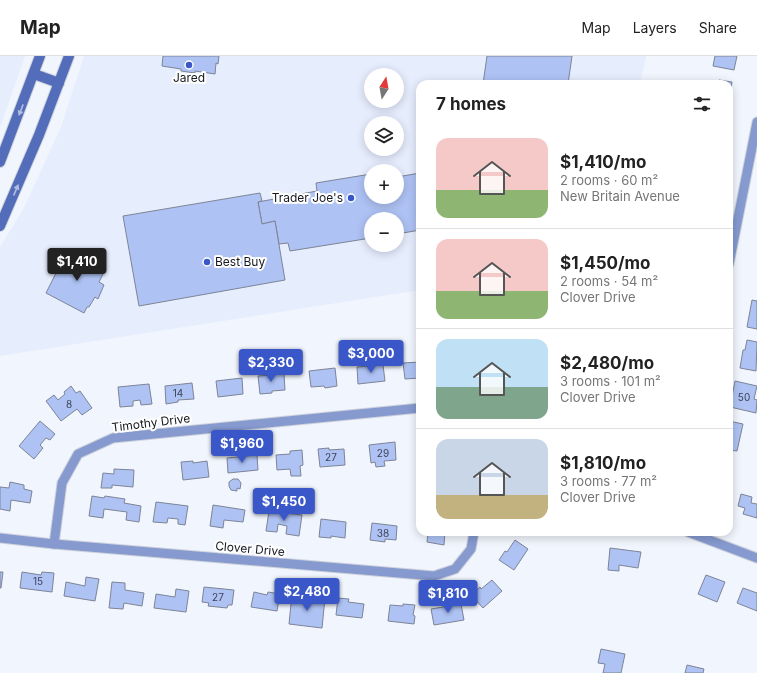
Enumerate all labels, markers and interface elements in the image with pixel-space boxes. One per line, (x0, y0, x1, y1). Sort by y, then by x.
text: Map (20, 16, 61, 39)
text: Map (582, 19, 611, 36)
text: Layers (633, 19, 677, 36)
text: Share (699, 19, 737, 36)
marker: Jared (184, 60, 194, 70)
north arrow (364, 68, 404, 108)
map controls (364, 68, 404, 252)
place label: Jared (173, 70, 205, 85)
icon: filters (691, 93, 713, 115)
text: 7 homes (436, 94, 506, 114)
one-way arrow (17, 105, 23, 117)
button: layers (364, 116, 404, 156)
text: $1,410/mo (560, 152, 646, 172)
icon: home (468, 154, 516, 202)
button: + (364, 164, 404, 204)
text: 2 rooms · 60 m² (560, 172, 658, 188)
one-way arrow (13, 183, 19, 195)
text: New Britain Avenue (560, 188, 680, 204)
place label: Trader Joe's (272, 190, 343, 205)
marker: Trader Joe's (346, 193, 356, 203)
button: − (364, 212, 404, 252)
pin: $1,410 (44, 248, 110, 282)
text: $1,410 (56, 253, 98, 269)
text: $1,450/mo (560, 253, 651, 273)
place label: Best Buy (215, 254, 265, 269)
icon: home (468, 255, 516, 303)
marker: Best Buy (202, 257, 212, 267)
text: 2 rooms · 54 m² (560, 273, 658, 289)
text: Clover Drive (560, 289, 636, 305)
pin: $3,000 (338, 340, 404, 374)
text: $3,000 (348, 345, 394, 361)
pin: $2,330 (238, 349, 304, 383)
text: $2,480/mo (560, 353, 654, 373)
text: $2,330 (248, 354, 294, 370)
icon: home (468, 355, 516, 403)
text: 3 rooms · 101 m² (560, 373, 661, 389)
house number: 14 (173, 387, 183, 399)
text: Clover Drive (560, 389, 636, 405)
house number: 50 (738, 391, 750, 403)
house number: 8 (66, 398, 72, 410)
street label: Timothy Drive (111, 410, 191, 435)
pin: $1,960 (209, 430, 275, 464)
text: $1,960 (220, 435, 264, 451)
house number: 29 (377, 447, 389, 459)
house number: 27 (325, 451, 337, 463)
text: $1,810/mo (560, 453, 646, 473)
icon: home (468, 455, 516, 503)
text: 3 rooms · 77 m² (560, 473, 657, 489)
pin: $1,450 (251, 488, 317, 522)
text: Clover Drive (560, 489, 636, 505)
text: $1,450 (262, 493, 306, 509)
house number: 38 (377, 527, 389, 539)
street label: Clover Drive (215, 538, 285, 559)
house number: 15 (33, 575, 43, 587)
pin: $2,480 (274, 578, 340, 612)
pin: $1,810 (415, 580, 481, 614)
text: $2,480 (283, 583, 331, 599)
text: $1,810 (428, 585, 468, 601)
house number: 27 (212, 591, 224, 603)

